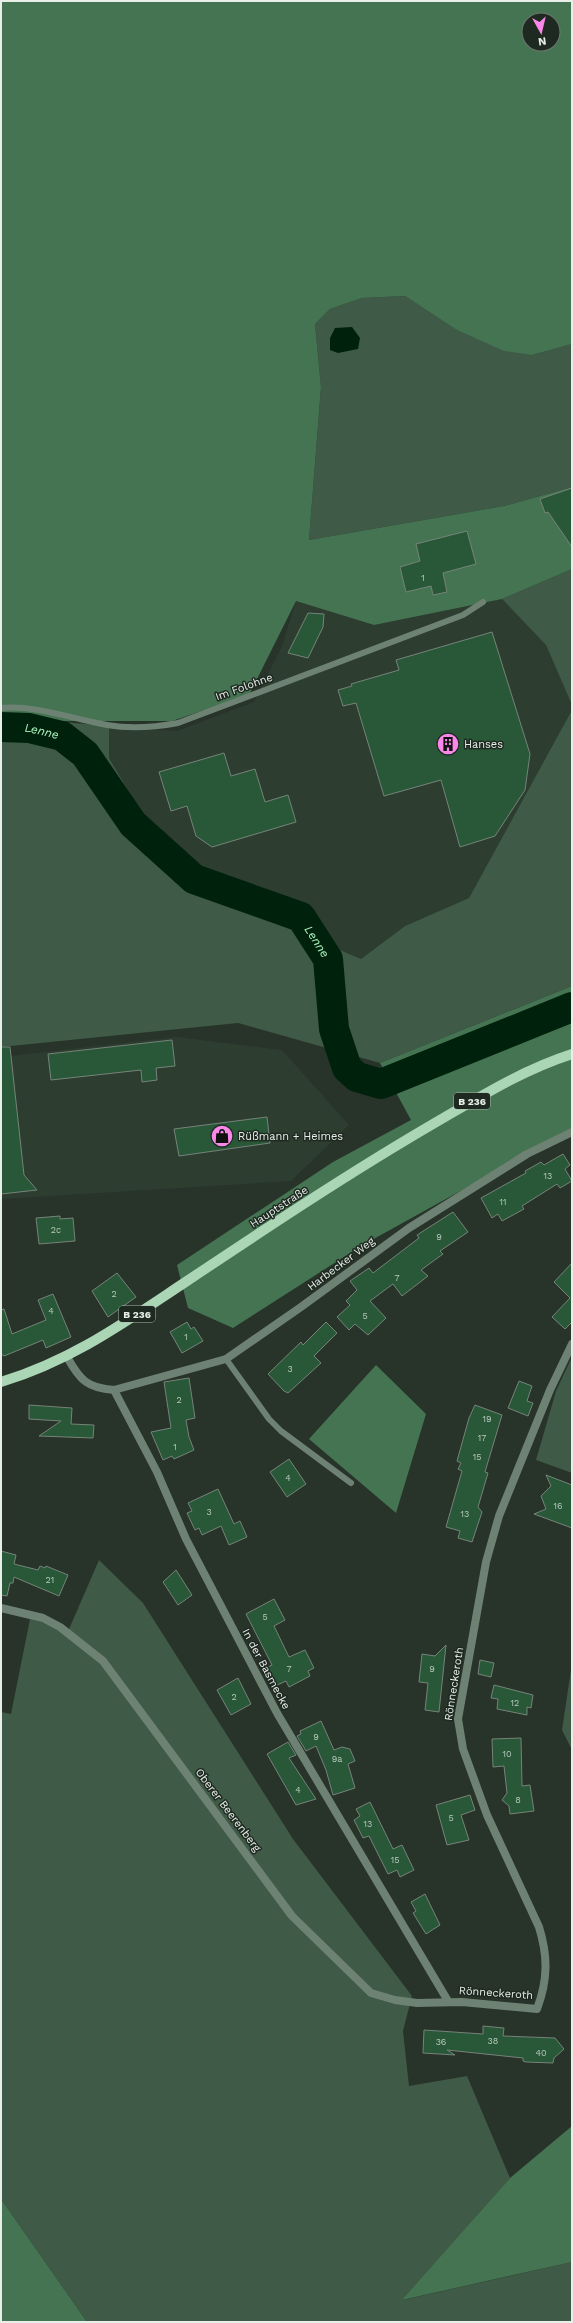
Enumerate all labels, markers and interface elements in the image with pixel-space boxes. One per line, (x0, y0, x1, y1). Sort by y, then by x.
north arrow (521, 12, 561, 52)
text: N (537, 34, 547, 48)
house number: 1 (421, 573, 425, 583)
street label: Im Folohne (214, 671, 274, 703)
water label: Lenne (24, 721, 60, 742)
building icon: Hanses (435, 731, 461, 757)
place label: Hanses (464, 738, 503, 751)
water label: Lenne (302, 923, 332, 960)
road number: B 236 (454, 1093, 490, 1109)
shop icon: Rüßmann + Heimes (209, 1123, 235, 1149)
place label: Rüßmann + Heimes (238, 1130, 343, 1143)
house number: 13 (544, 1171, 552, 1181)
street label: Hauptstraße (248, 1183, 310, 1231)
house number: 11 (499, 1197, 507, 1207)
house number: 2c (51, 1225, 61, 1235)
house number: 9 (436, 1232, 442, 1242)
street label: Harbecker Weg (305, 1234, 377, 1293)
house number: 7 (394, 1273, 400, 1283)
house number: 2 (111, 1289, 117, 1299)
house number: 4 (48, 1306, 54, 1316)
road number: B 236 (119, 1306, 155, 1322)
house number: 5 (362, 1311, 368, 1321)
house number: 1 (184, 1332, 188, 1342)
house number: 3 (287, 1364, 293, 1374)
house number: 2 (176, 1395, 182, 1405)
house number: 19 (482, 1414, 492, 1424)
house number: 17 (478, 1433, 486, 1443)
house number: 1 (173, 1442, 177, 1452)
house number: 15 (473, 1452, 481, 1462)
house number: 4 (285, 1473, 291, 1483)
house number: 16 (554, 1501, 562, 1511)
house number: 3 (206, 1507, 212, 1517)
house number: 13 (461, 1509, 469, 1519)
house number: 21 (46, 1575, 54, 1585)
house number: 5 (262, 1612, 268, 1622)
street label: In der Basmecke (239, 1626, 293, 1712)
street label: Rönneckeroth (442, 1646, 466, 1722)
house number: 7 (286, 1664, 292, 1674)
house number: 9 (429, 1664, 435, 1674)
house number: 2 (231, 1692, 237, 1702)
house number: 12 (511, 1698, 519, 1708)
house number: 9 (313, 1732, 319, 1742)
house number: 10 (502, 1749, 512, 1759)
house number: 9a (332, 1754, 342, 1764)
street label: Oberer Beerenberg (193, 1766, 264, 1854)
house number: 4 (295, 1785, 301, 1795)
house number: 8 (515, 1795, 521, 1805)
house number: 5 (448, 1813, 454, 1823)
house number: 13 (364, 1819, 372, 1829)
house number: 15 (391, 1855, 399, 1865)
street label: Rönneckeroth (458, 1984, 534, 2002)
house number: 38 (488, 2036, 498, 2046)
house number: 36 (436, 2037, 446, 2047)
house number: 40 (535, 2048, 547, 2058)

